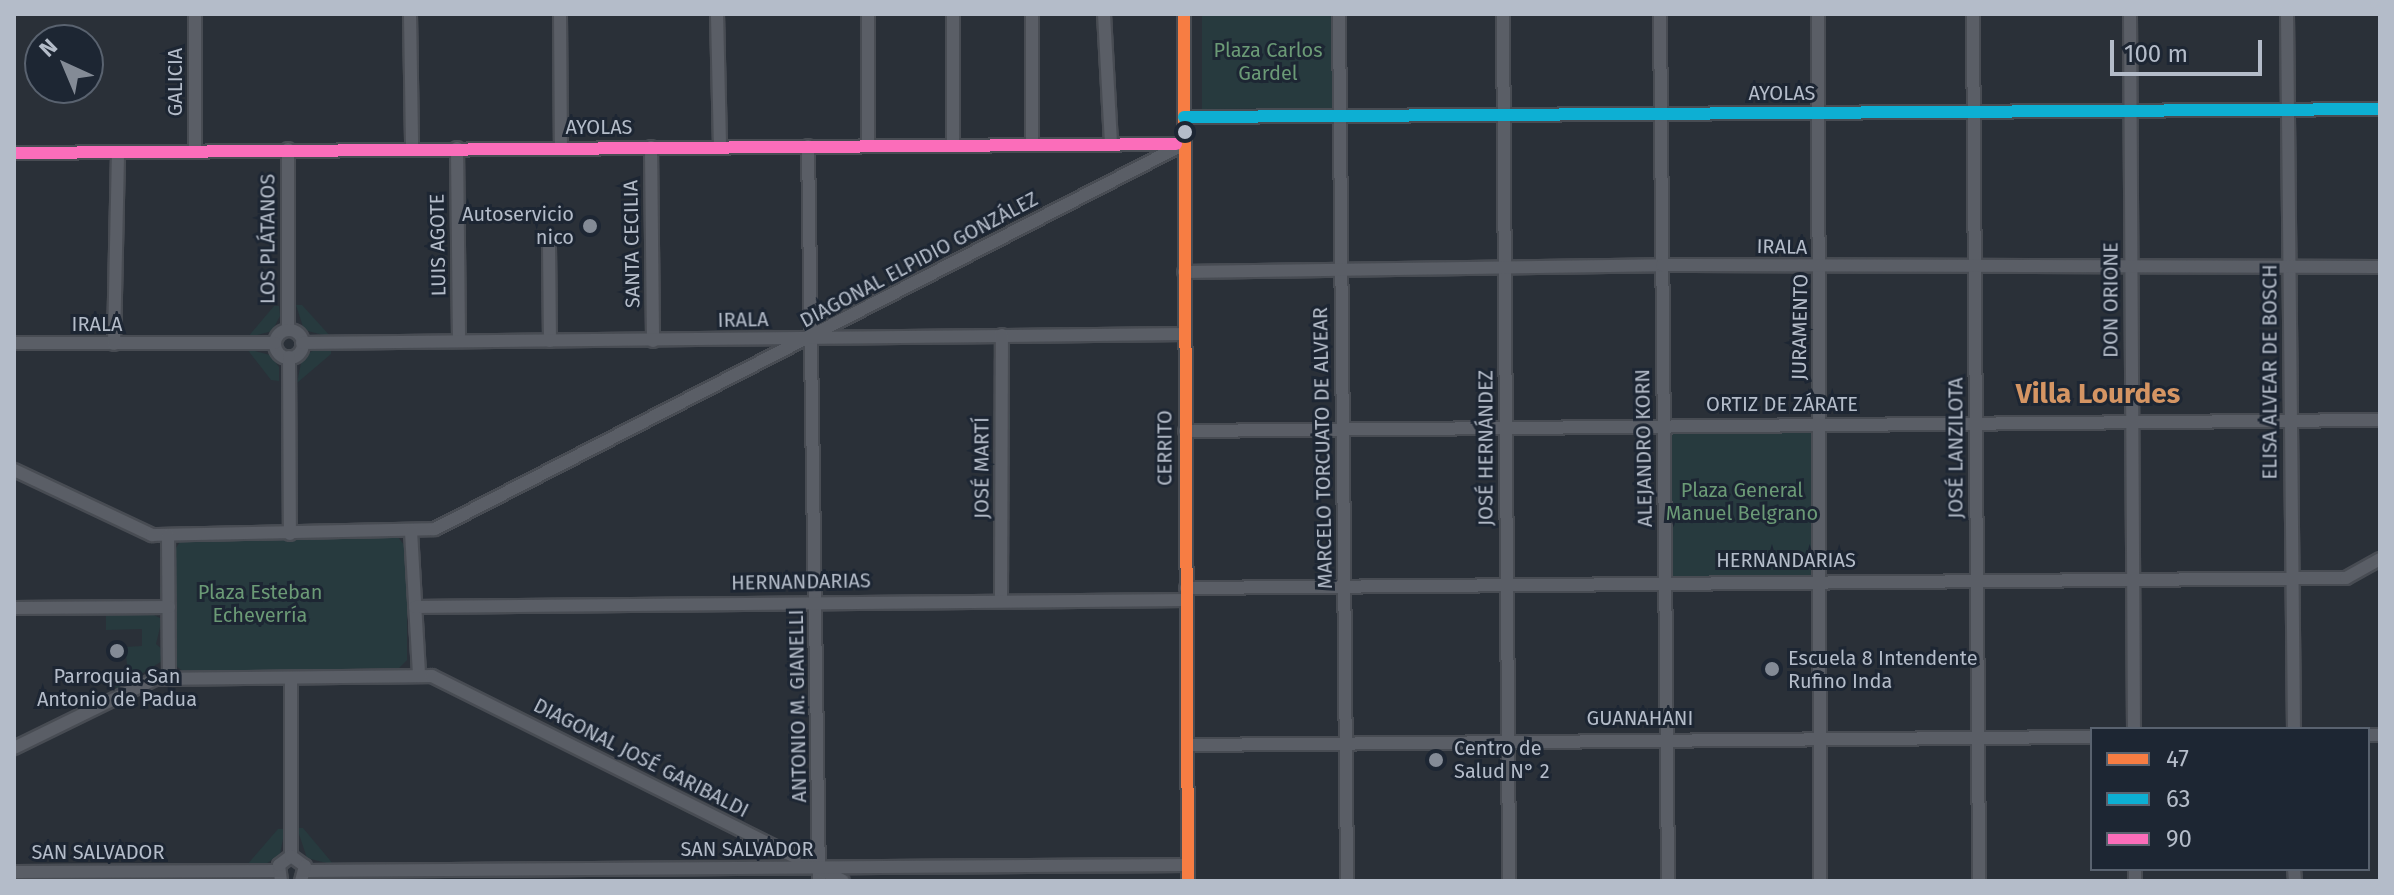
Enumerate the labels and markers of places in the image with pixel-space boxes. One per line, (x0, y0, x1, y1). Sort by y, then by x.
unlabelled marker (1177, 124, 1193, 140)
place label: Autoservicio nico (462, 202, 574, 249)
marker: Autoservicio nico (581, 217, 599, 235)
marker: Parroquia San Antonio de Padua (108, 642, 126, 660)
place label: Escuela 8 Intendente Rufino Inda (1788, 646, 1978, 693)
marker: Escuela 8 Intendente Rufino Inda (1763, 660, 1781, 678)
place label: Parroquia San Antonio de Padua (37, 664, 197, 711)
place label: Centro de Salud N° 2 (1454, 736, 1550, 783)
marker: Centro de Salud N° 2 (1425, 749, 1447, 771)

